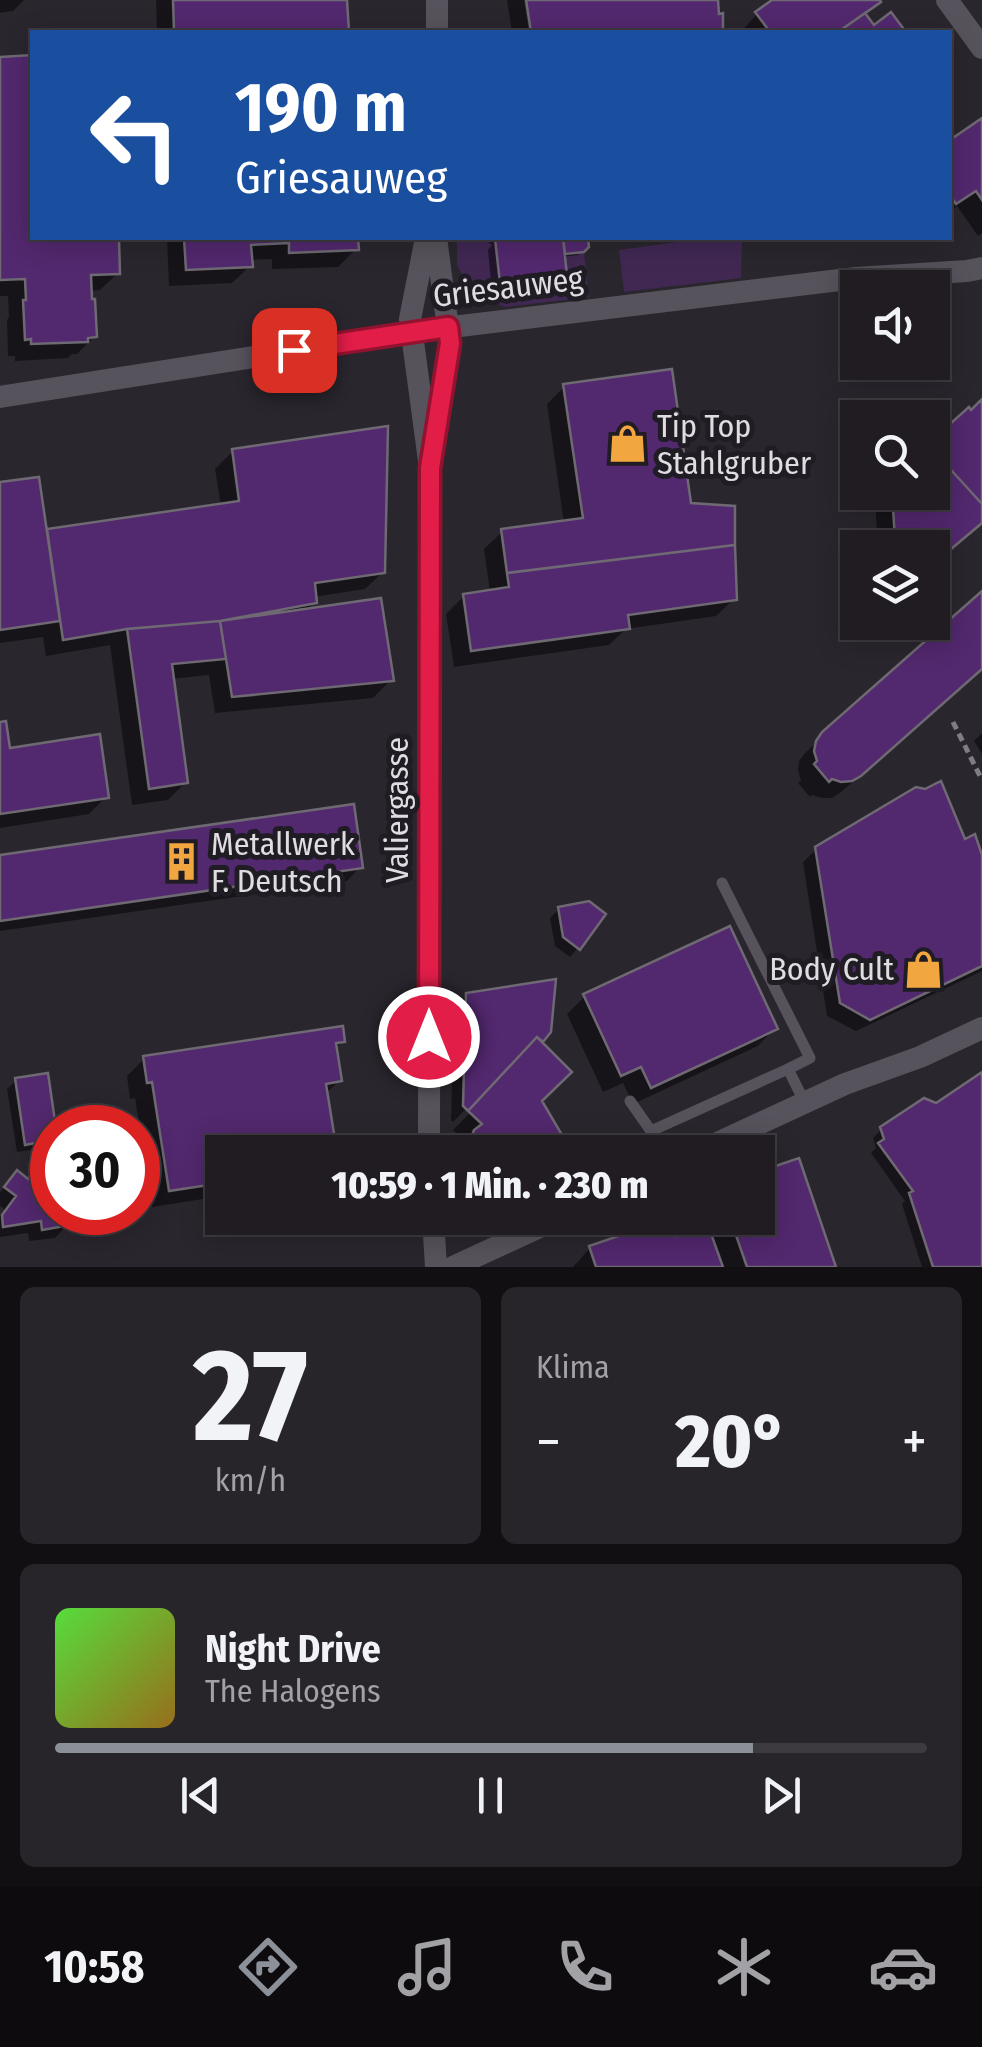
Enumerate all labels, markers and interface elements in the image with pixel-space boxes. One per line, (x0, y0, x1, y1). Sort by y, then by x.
text: 190 m (235, 66, 407, 150)
icon: left (70, 70, 200, 200)
text: Griesauweg (235, 151, 447, 205)
street label: Griesauweg (431, 259, 585, 315)
map controls (840, 270, 950, 640)
button: sound (840, 270, 950, 380)
pin (252, 308, 337, 393)
icon: arrive (267, 323, 322, 378)
button: search (840, 400, 950, 510)
place label: Tip Top Stahlgruber (657, 407, 811, 482)
shop icon: Tip Top Stahlgruber (606, 423, 648, 465)
button: layers (840, 530, 950, 640)
street label: Valiergasse (378, 737, 416, 883)
place label: Metallwerk F. Deutsch (211, 825, 355, 900)
building icon: Metallwerk F. Deutsch (160, 841, 202, 883)
shop icon: Body Cult (903, 948, 945, 990)
place label: Body Cult (769, 950, 895, 988)
position arrow (377, 985, 481, 1089)
speed limit sign: 30 (30, 1105, 160, 1235)
text: 10:59 · 1 Min. · 230 m (332, 1162, 648, 1208)
text: 27 (193, 1318, 308, 1474)
text: Klima (536, 1348, 610, 1386)
text: 20° (675, 1397, 787, 1487)
text: − (536, 1409, 561, 1475)
text: + (902, 1409, 927, 1475)
text: km/h (215, 1461, 286, 1499)
text: Night Drive (205, 1626, 381, 1672)
text: The Halogens (205, 1672, 381, 1710)
icon: previous (173, 1768, 228, 1823)
icon: pause (463, 1768, 518, 1823)
icon: next (754, 1768, 809, 1823)
icon: directions (233, 1932, 303, 2002)
icon: music (392, 1932, 462, 2002)
icon: phone (550, 1932, 620, 2002)
icon: climate (709, 1932, 779, 2002)
icon: car (868, 1932, 938, 2002)
text: 10:58 (44, 1940, 144, 1994)

